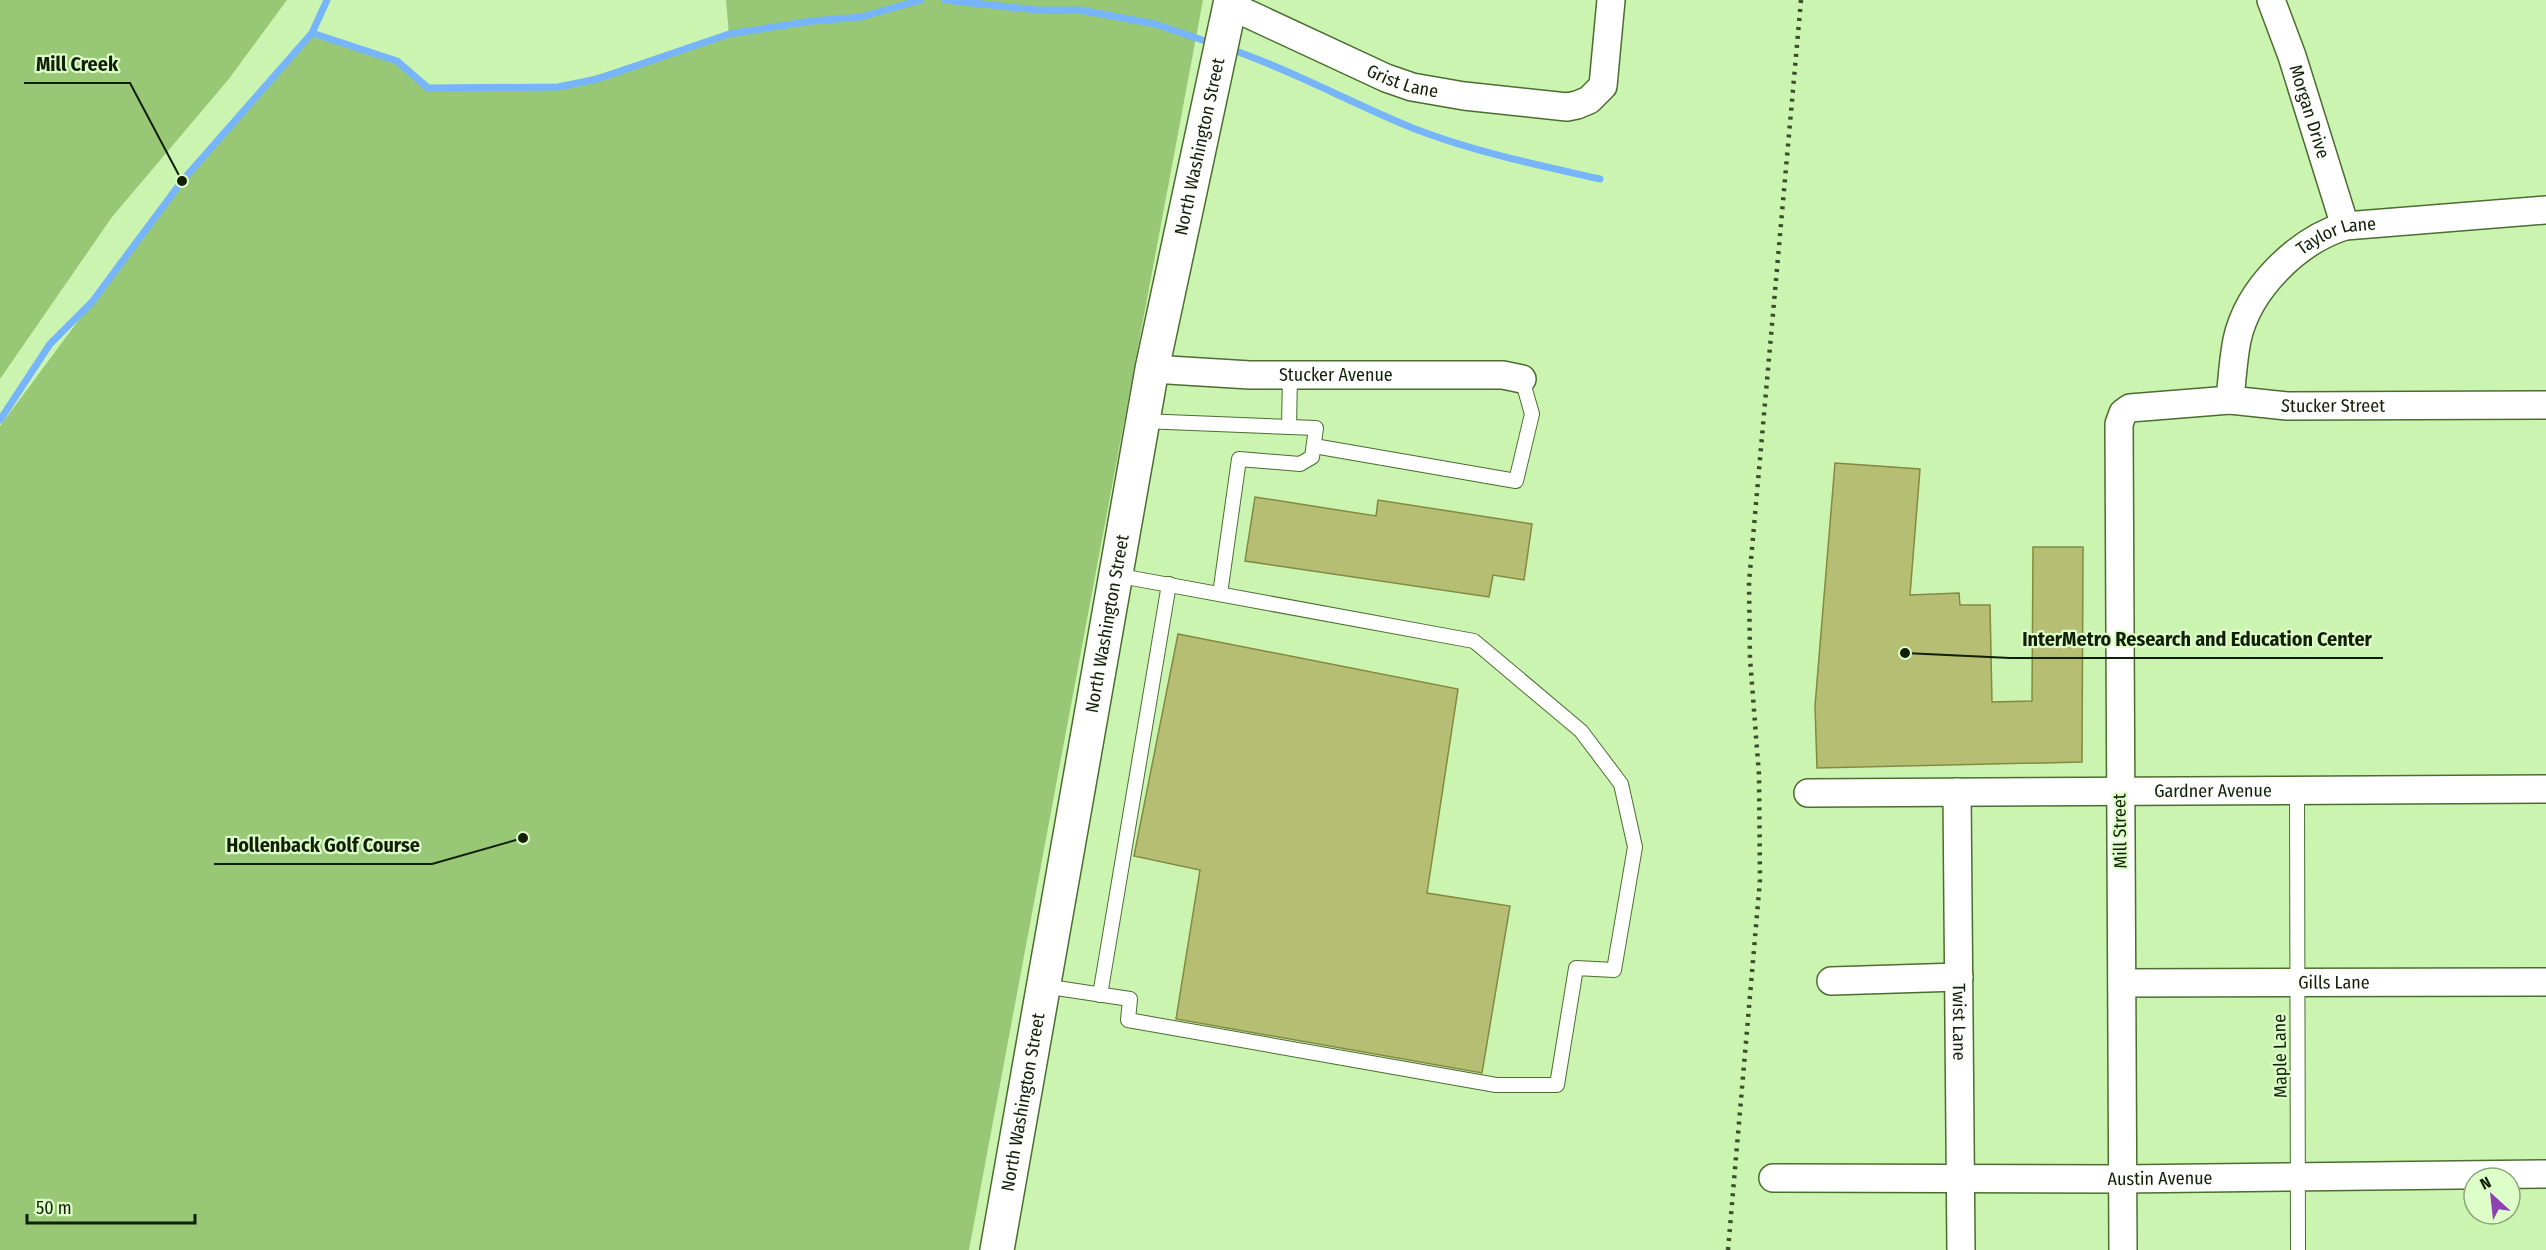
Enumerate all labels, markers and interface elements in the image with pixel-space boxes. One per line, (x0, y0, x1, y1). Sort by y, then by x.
callout: Mill Creek (24, 45, 130, 83)
text: Mill Creek (36, 52, 119, 76)
street label: North Washington Street (1170, 56, 1229, 237)
street label: Grist Lane (1363, 60, 1440, 102)
street label: Morgan Drive (2284, 62, 2334, 161)
street label: Taylor Lane (2292, 213, 2377, 259)
street label: Stucker Avenue (1279, 364, 1393, 386)
street label: Stucker Street (2280, 394, 2385, 417)
street label: North Washington Street (1081, 533, 1134, 715)
callout: InterMetro Research and Education Center (2010, 620, 2383, 658)
text: InterMetro Research and Education Center (2022, 627, 2373, 651)
street label: Gardner Avenue (2154, 779, 2272, 802)
street label: Mill Street (2108, 793, 2132, 869)
callout: Hollenback Golf Course (214, 826, 432, 864)
text: Hollenback Golf Course (226, 833, 420, 857)
street label: Gills Lane (2298, 971, 2370, 994)
street label: Twist Lane (1948, 983, 1970, 1061)
street label: North Washington Street (996, 1011, 1050, 1193)
street label: Maple Lane (2268, 1014, 2292, 1098)
north arrow (2462, 1166, 2522, 1226)
street label: Austin Avenue (2108, 1167, 2213, 1190)
text: N (2477, 1172, 2494, 1194)
scale bar (27, 1187, 195, 1225)
text: 50 m (36, 1197, 72, 1219)

